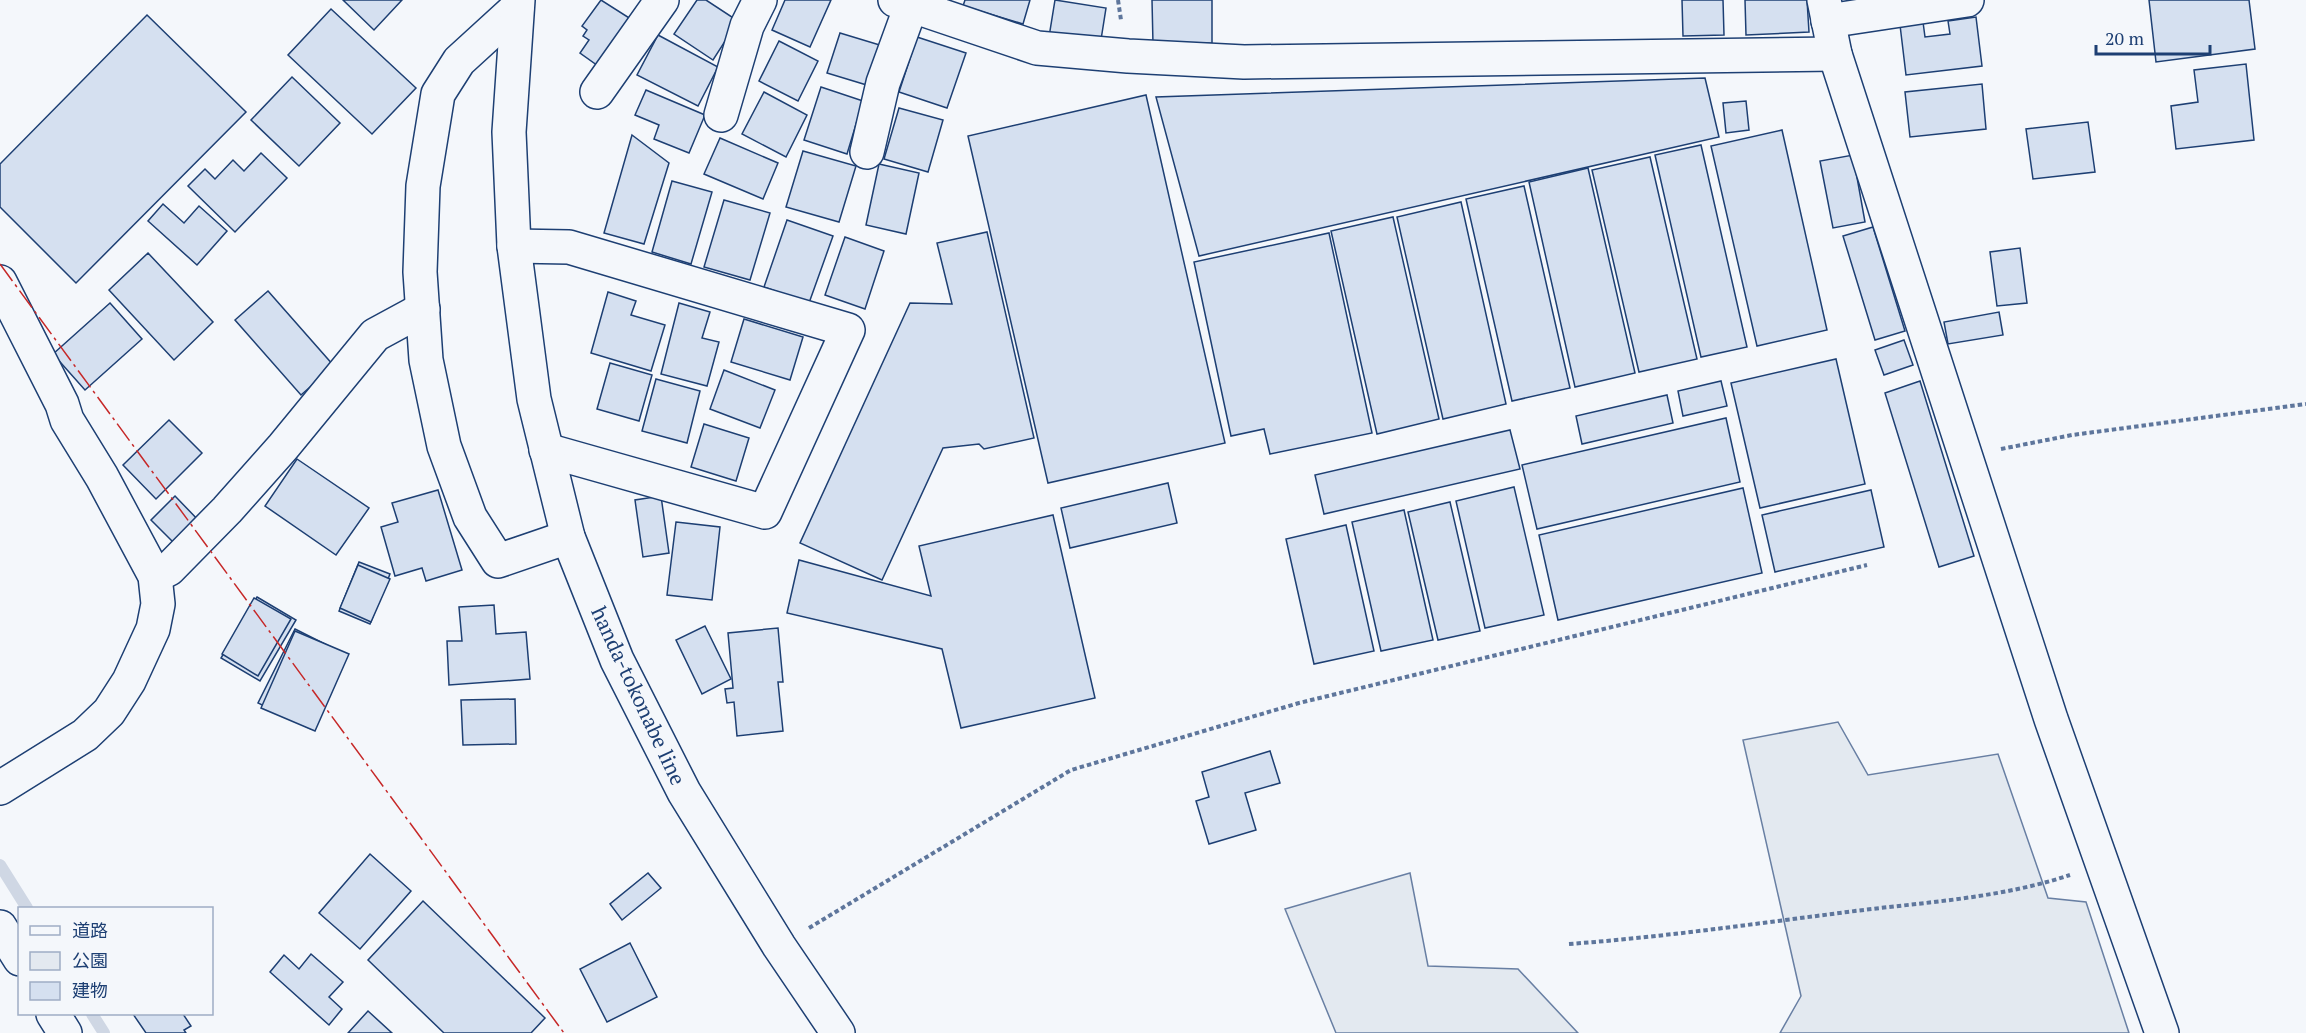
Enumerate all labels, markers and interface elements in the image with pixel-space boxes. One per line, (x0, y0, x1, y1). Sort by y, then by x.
scale bar (2096, 18, 2210, 56)
text: 20 m (2105, 26, 2145, 50)
street label: handa-tokonabe line (585, 602, 693, 789)
legend (18, 907, 213, 1015)
text: 道路 (72, 918, 108, 942)
text: 公園 (72, 948, 108, 972)
text: 建物 (72, 978, 108, 1002)

